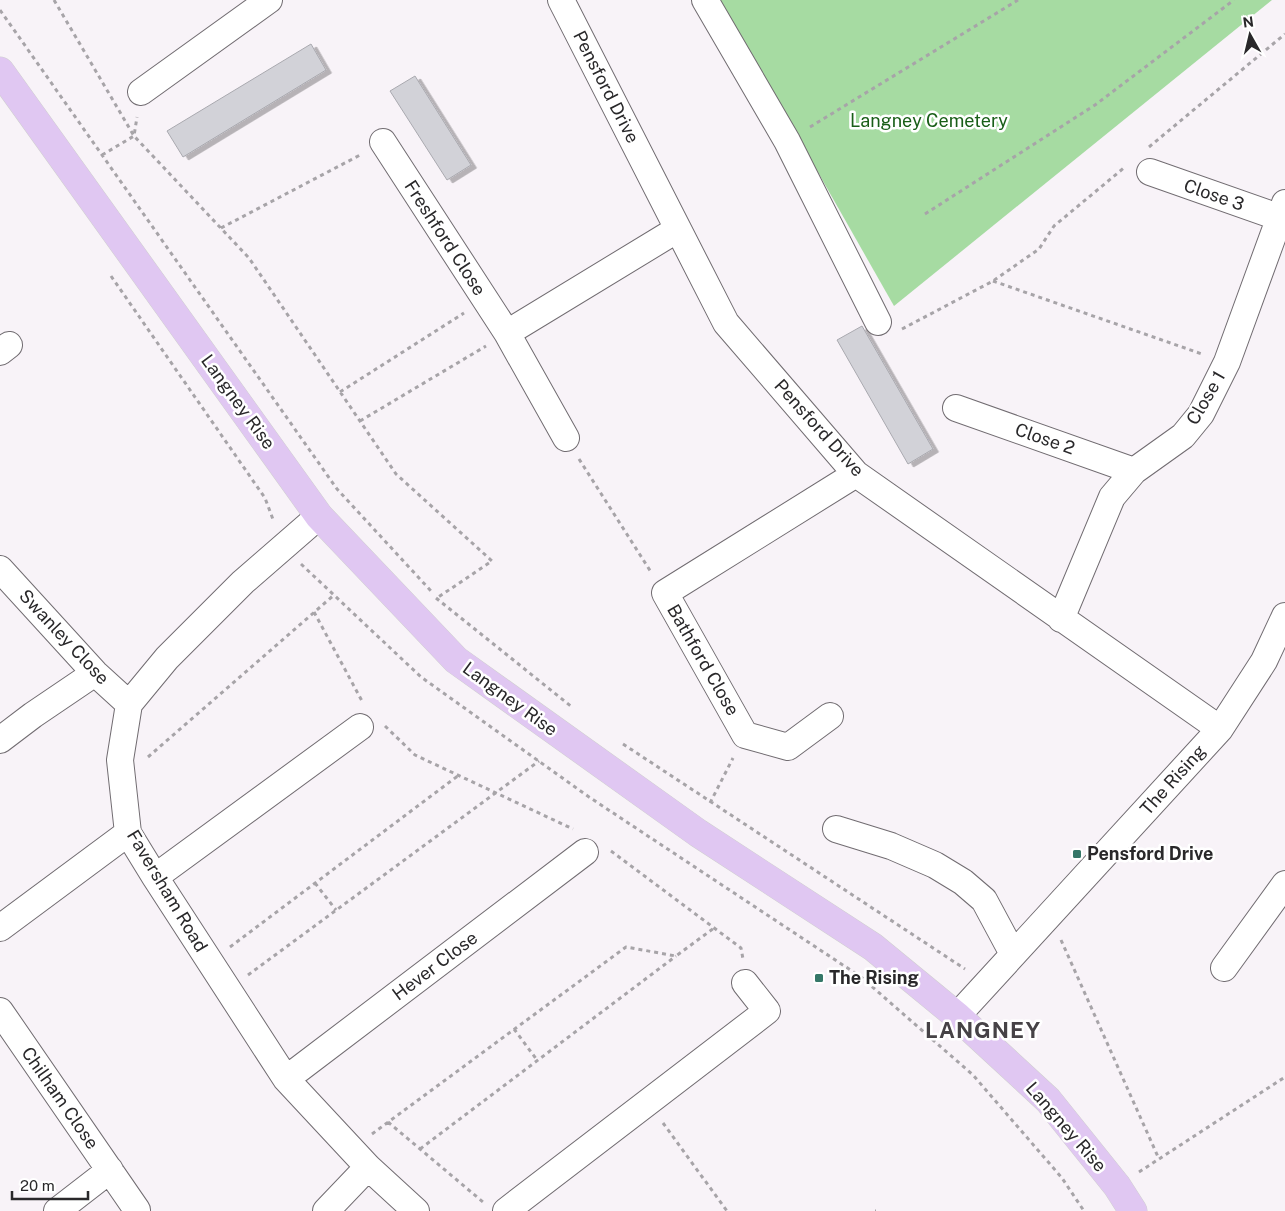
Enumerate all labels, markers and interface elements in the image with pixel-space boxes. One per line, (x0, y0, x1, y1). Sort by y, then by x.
north arrow (1225, 10, 1275, 60)
text: N (1242, 13, 1255, 31)
street label: Pensford Drive (569, 27, 644, 146)
park label: Langney Cemetery (850, 110, 1008, 131)
street label: Close 3 (1181, 174, 1247, 215)
street label: Freshford Close (400, 176, 490, 299)
street label: Langney Rise (197, 350, 280, 453)
street label: Close 1 (1182, 367, 1229, 428)
street label: Pensford Drive (770, 375, 868, 480)
street label: Close 2 (1013, 419, 1078, 459)
street label: Swanley Close (15, 585, 114, 689)
street label: Bathford Close (663, 600, 744, 719)
street label: Langney Rise (459, 657, 562, 740)
street label: The Rising (1136, 740, 1210, 819)
street label: Faversham Road (123, 826, 212, 955)
place label: Pensford Drive (1087, 843, 1213, 864)
marker: Pensford Drive (1071, 848, 1083, 860)
street label: Hever Close (388, 927, 481, 1004)
place label: The Rising (829, 967, 919, 988)
marker: The Rising (813, 972, 825, 984)
district label: LANGNEY (925, 1017, 1041, 1043)
street label: Chilham Close (17, 1043, 103, 1153)
street label: Langney Rise (1022, 1078, 1111, 1176)
scale bar (12, 1168, 89, 1200)
text: 20 m (20, 1177, 55, 1194)

